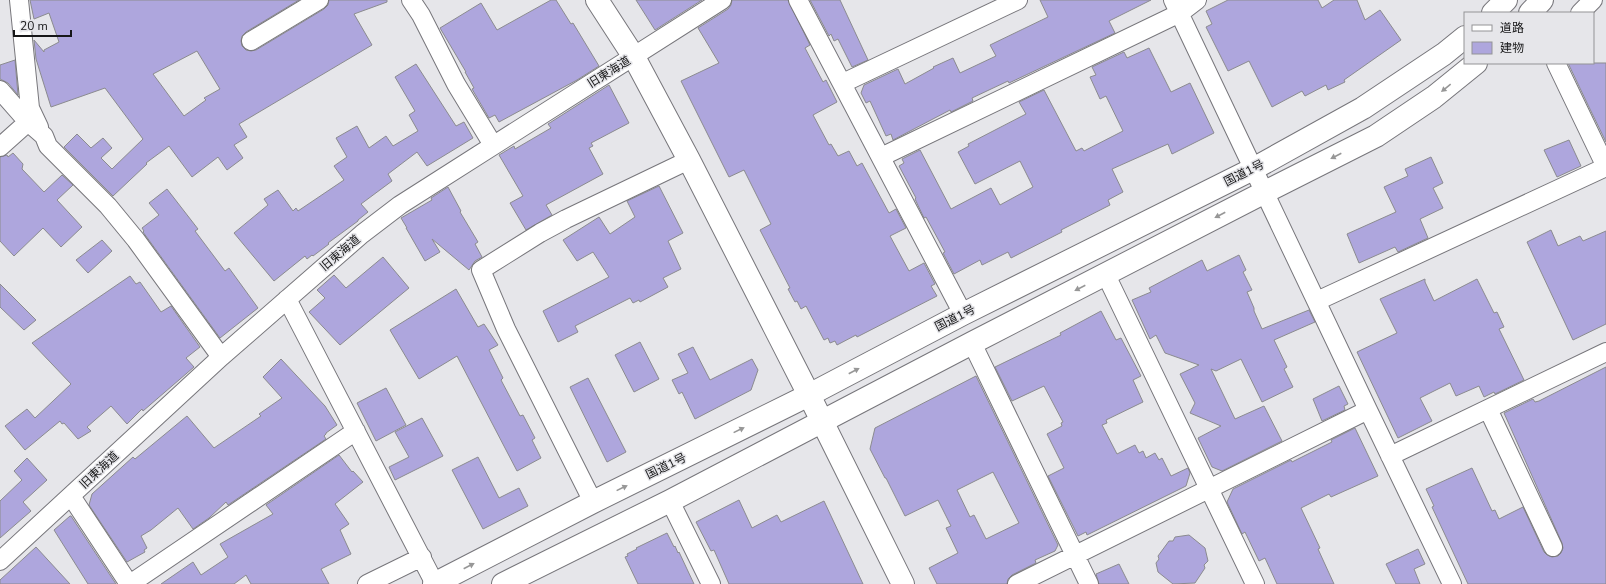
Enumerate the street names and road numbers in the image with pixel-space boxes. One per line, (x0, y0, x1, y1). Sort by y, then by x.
street label: 旧東海道 (584, 52, 634, 92)
street label: 国道1号 (1221, 156, 1267, 190)
street label: 旧東海道 (316, 231, 364, 275)
street label: 国道1号 (932, 301, 978, 335)
street label: 旧東海道 (76, 448, 122, 492)
street label: 国道1号 (643, 449, 689, 483)

